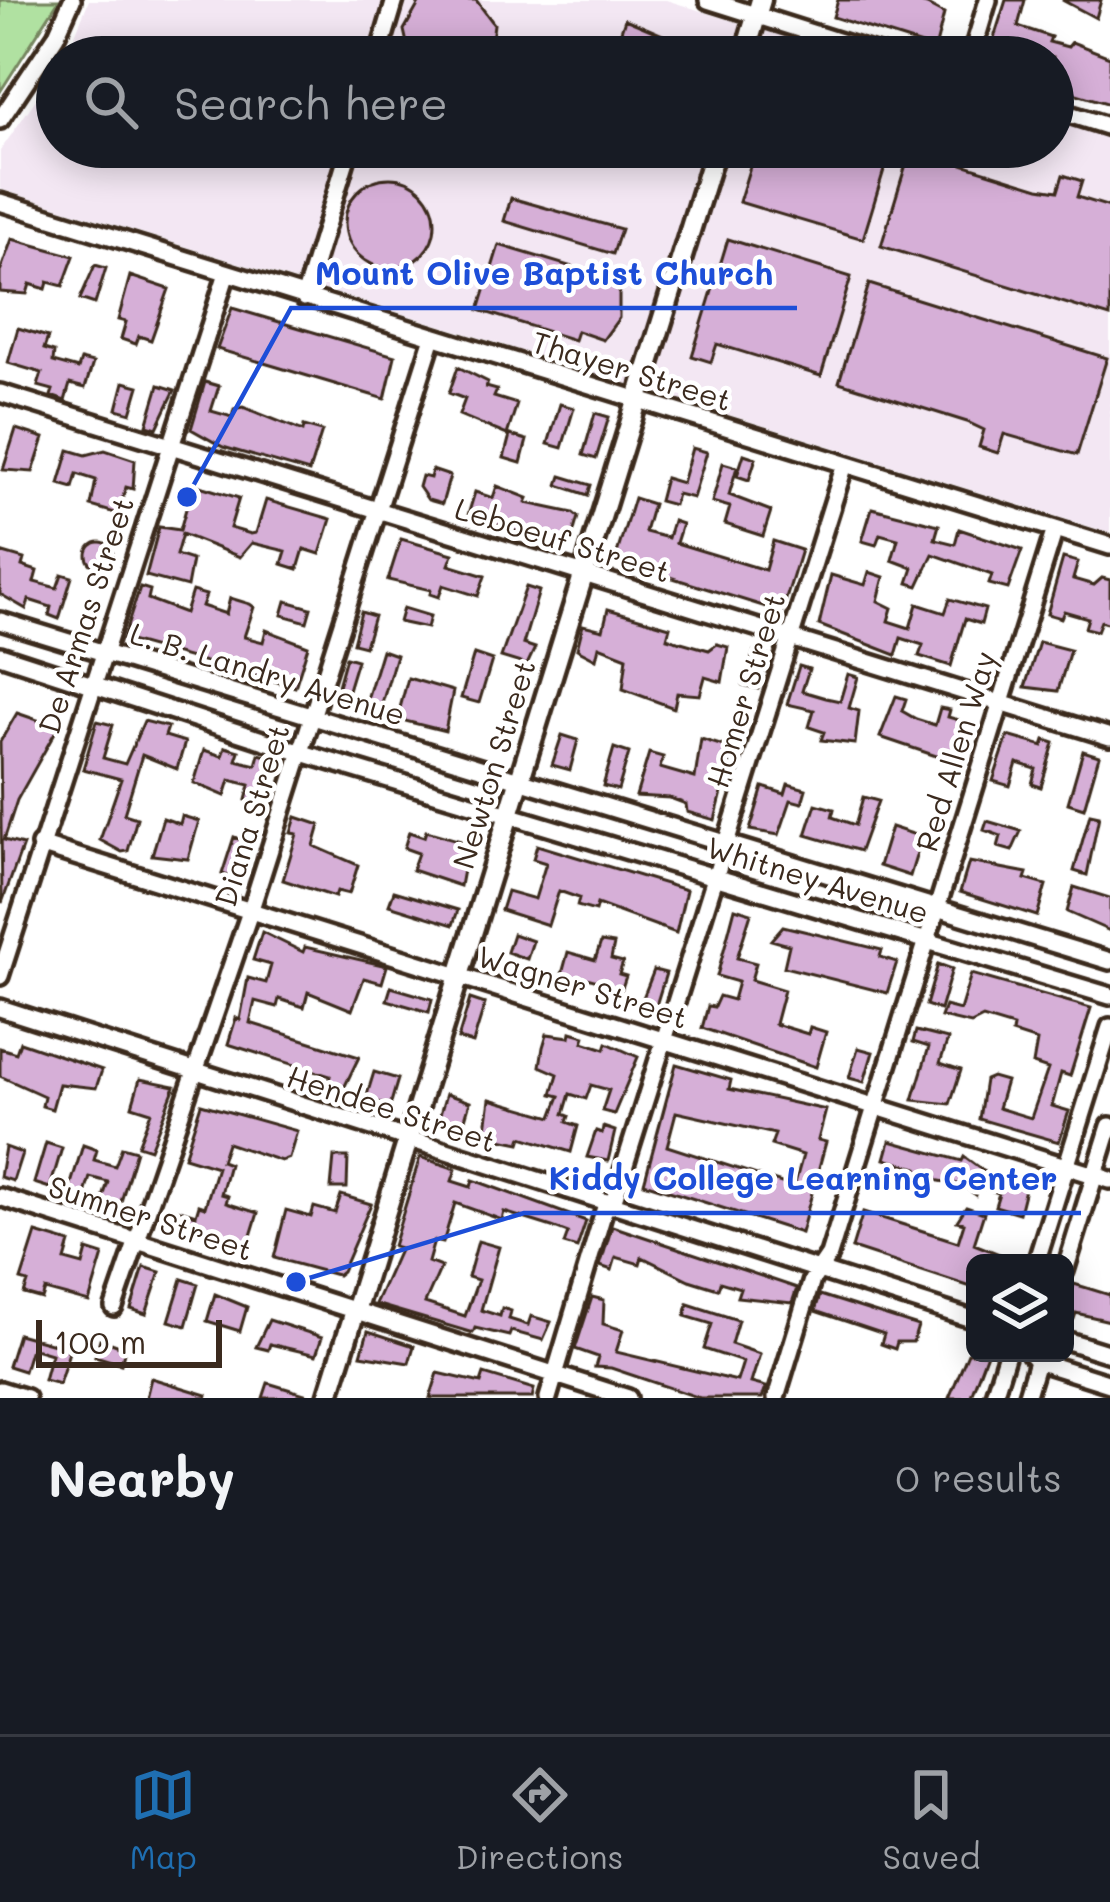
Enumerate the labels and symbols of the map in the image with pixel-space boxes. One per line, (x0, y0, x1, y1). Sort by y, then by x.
callout: Mount Olive Baptist Church (291, 239, 797, 308)
text: Mount Olive Baptist Church (315, 250, 773, 293)
street label: Thayer Street (527, 321, 737, 419)
street label: Leboeuf Street (451, 487, 675, 591)
street label: De Armas Street (28, 491, 142, 739)
street label: Homer Street (696, 588, 794, 792)
street label: L. B. Landry Avenue (126, 612, 410, 734)
street label: Red Allen Way (906, 646, 1004, 856)
street label: Newton Street (442, 655, 544, 873)
street label: Diana Street (204, 719, 298, 911)
street label: Whitney Avenue (702, 826, 934, 932)
street label: Wagner Street (473, 935, 693, 1037)
street label: Hendee Street (282, 1055, 502, 1161)
callout: Kiddy College Learning Center (524, 1144, 1081, 1213)
text: Kiddy College Learning Center (548, 1155, 1058, 1199)
street label: Sumner Street (44, 1165, 258, 1269)
scale bar (36, 1314, 222, 1367)

